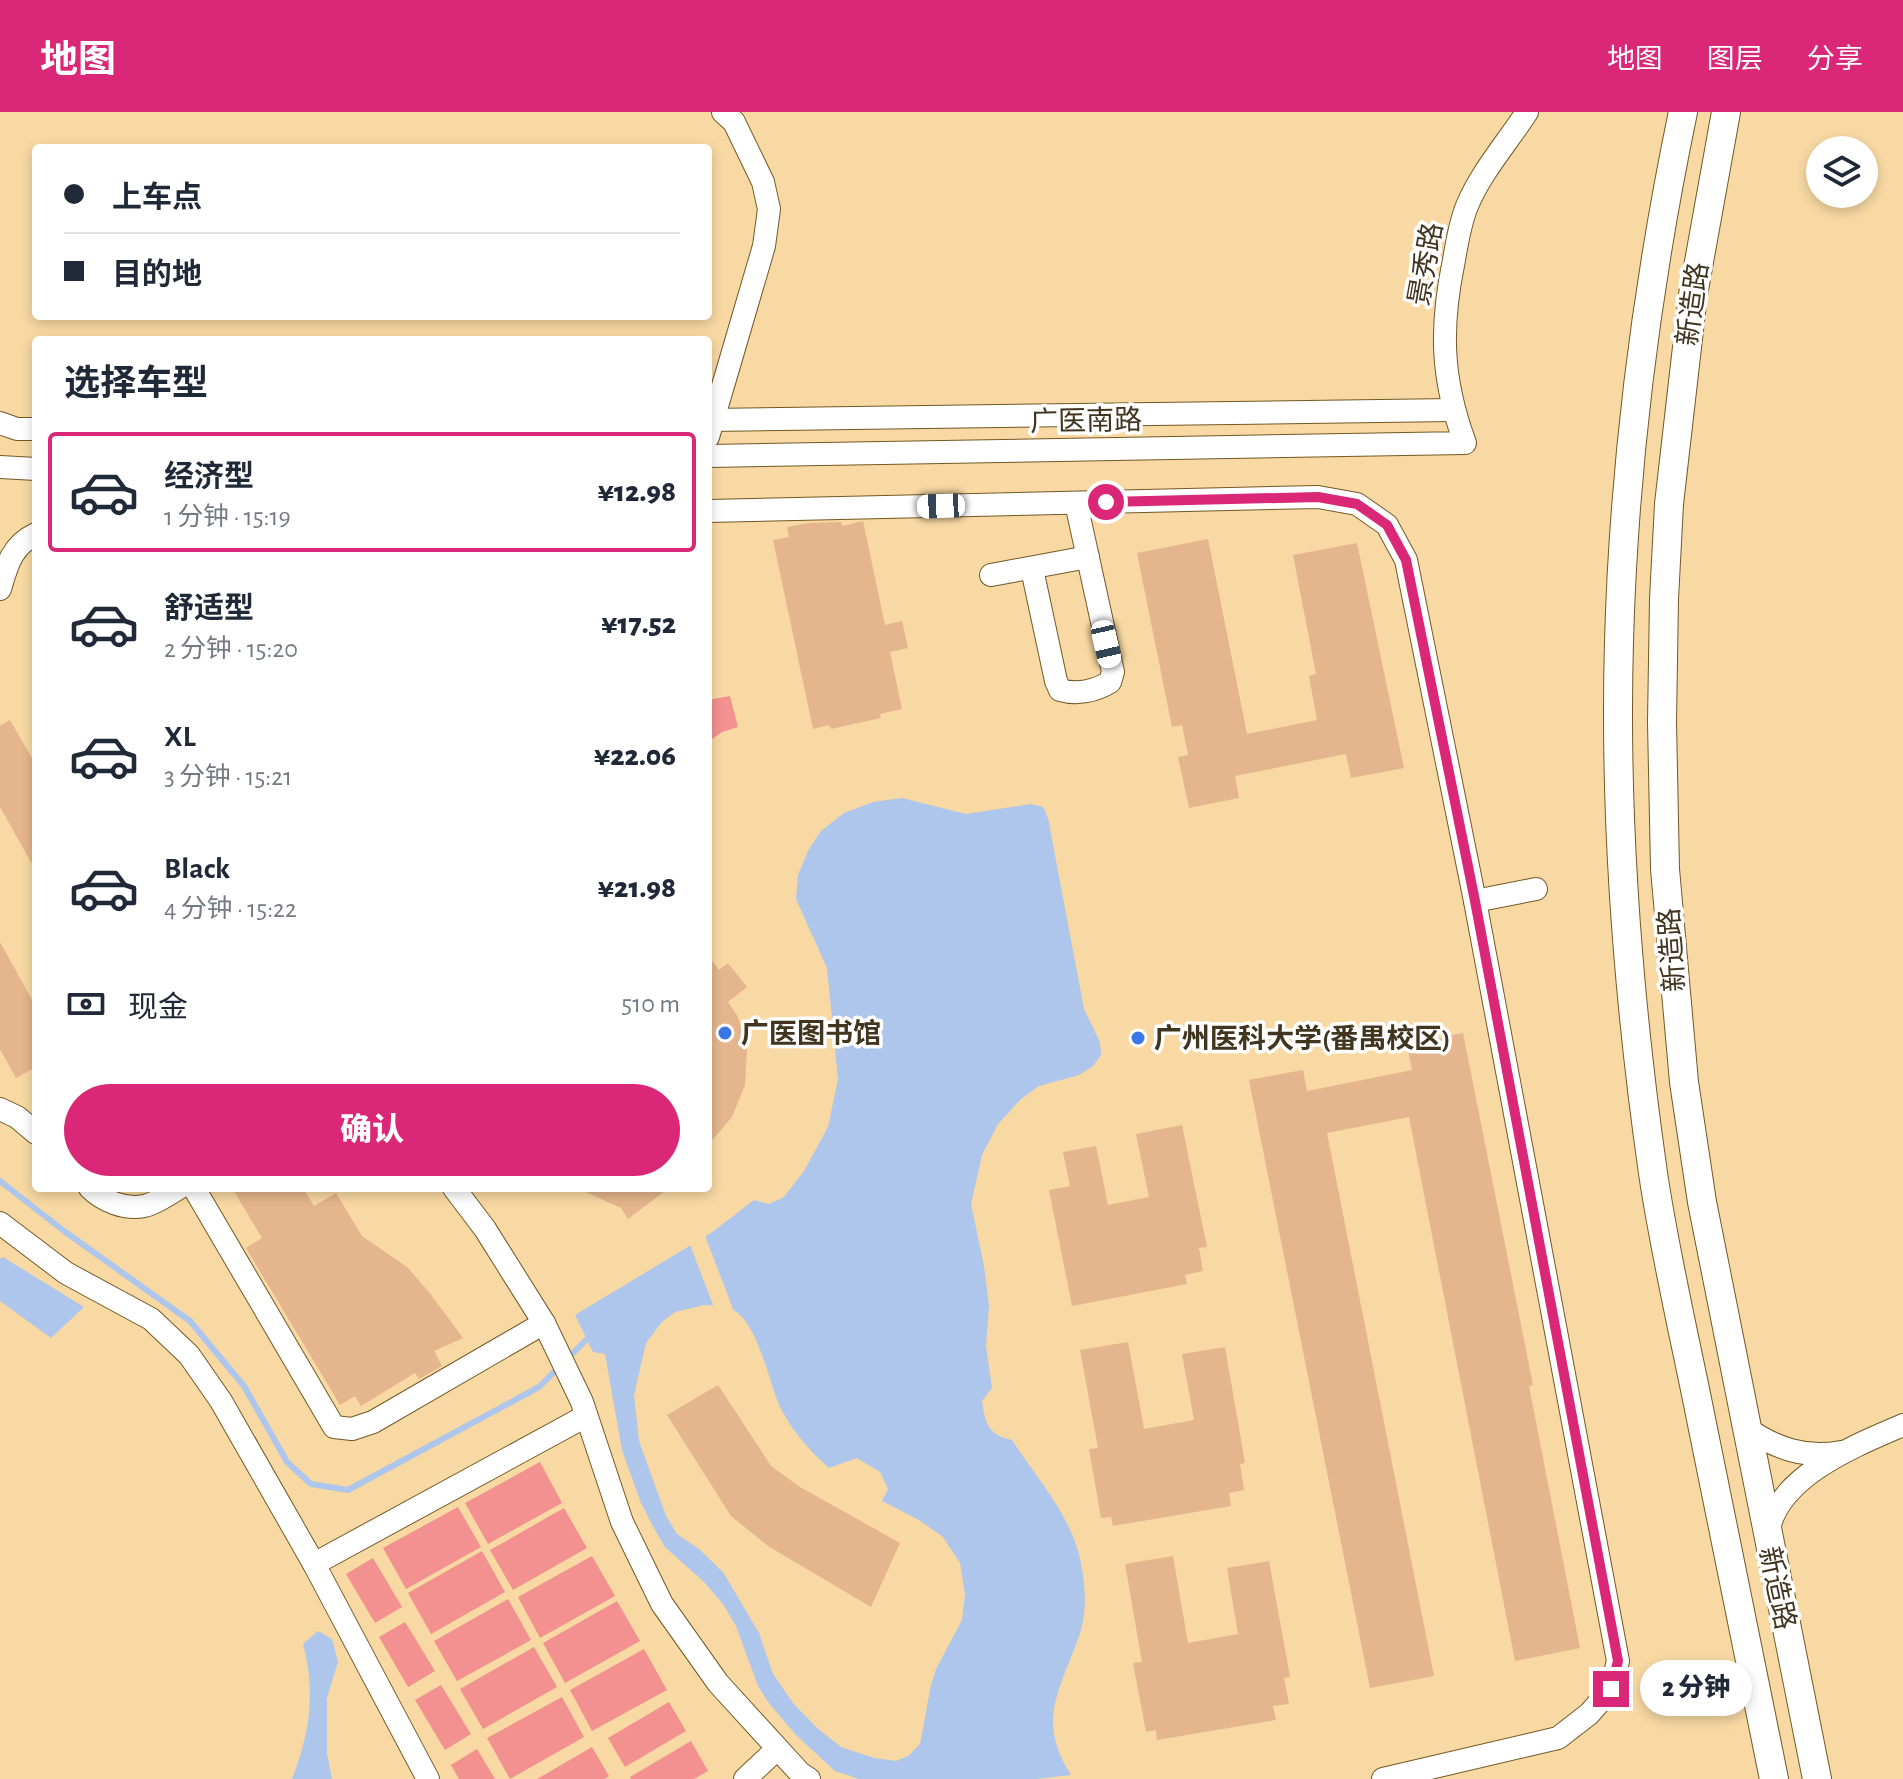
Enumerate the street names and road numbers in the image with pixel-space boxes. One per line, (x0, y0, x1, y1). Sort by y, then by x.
street label: 景秀路 (1404, 220, 1448, 308)
street label: 新造路 (1672, 260, 1714, 348)
street label: 广医南路 (1030, 405, 1142, 437)
street label: 新造路 (1654, 907, 1690, 993)
street label: 新造路 (1754, 1544, 1800, 1632)

